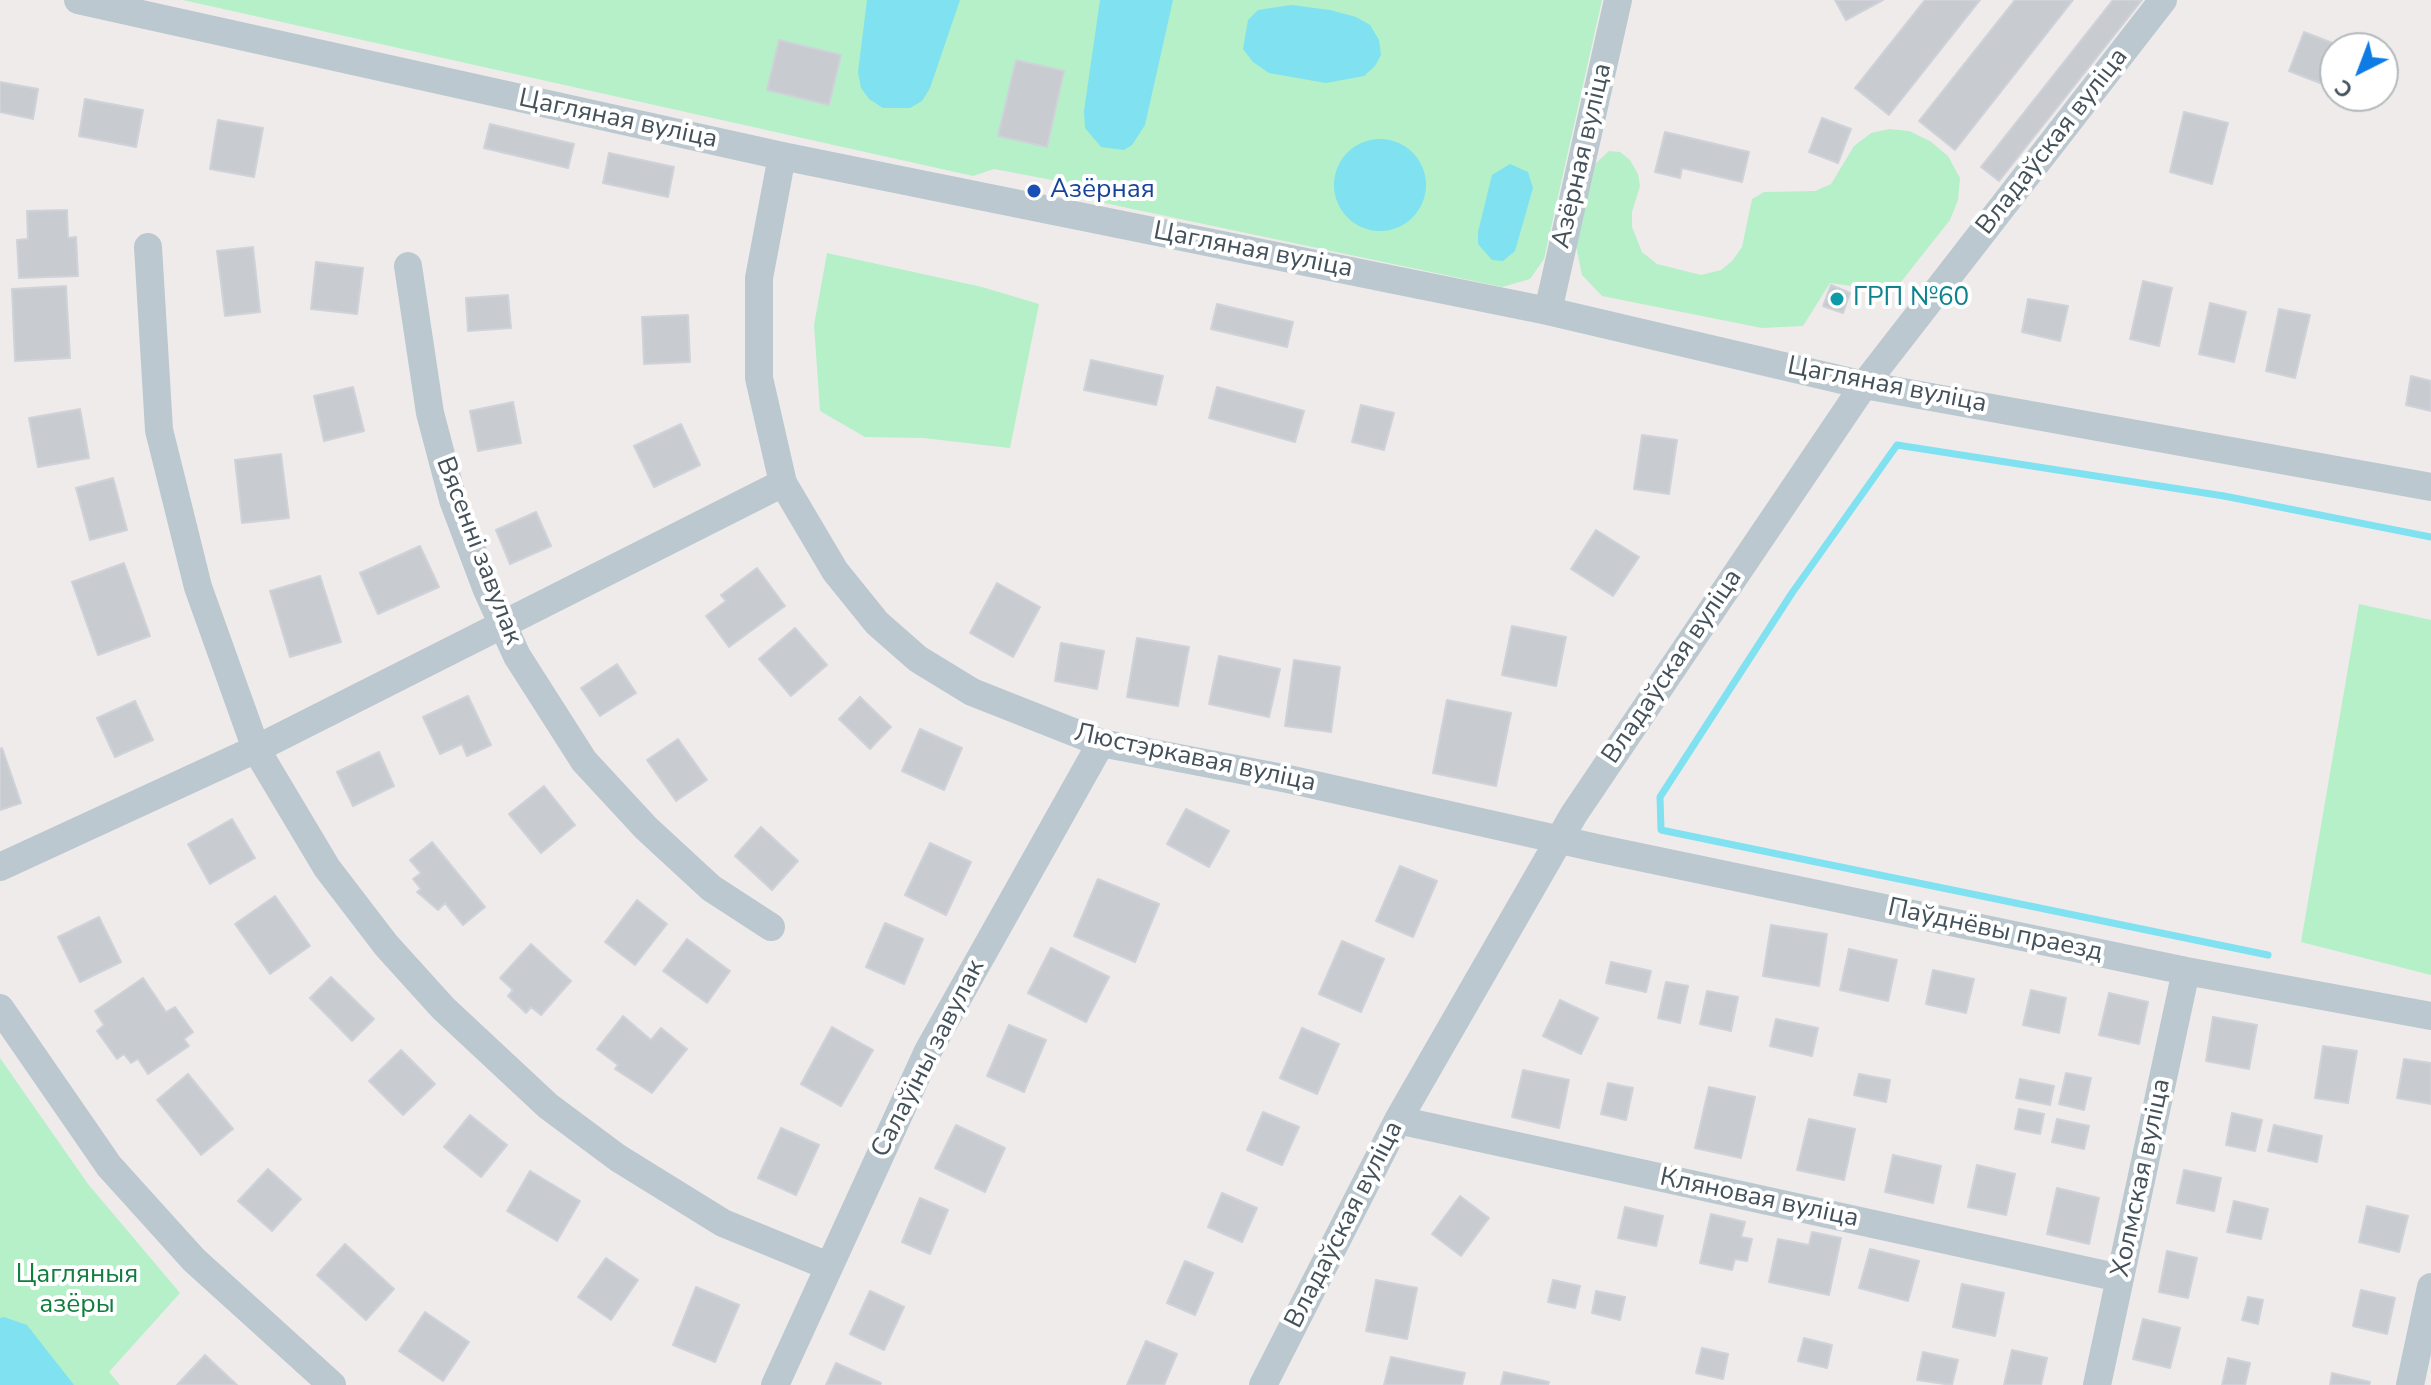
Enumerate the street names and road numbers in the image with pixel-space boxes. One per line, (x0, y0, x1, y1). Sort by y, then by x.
street label: Владаўская вуліца (1971, 43, 2135, 241)
street label: Азёрная вуліца (1547, 60, 1619, 252)
street label: Цагляная вуліца (516, 84, 720, 156)
street label: Цагляная вуліца (1151, 216, 1355, 286)
street label: Цагляная вуліца (1785, 351, 1989, 421)
street label: Вясенні завулак (428, 453, 528, 649)
street label: Владаўская вуліца (1596, 564, 1750, 770)
street label: Люстэркавая вуліца (1072, 718, 1318, 800)
street label: Паўднёвы праезд (1885, 893, 2105, 969)
street label: Салаўіны завулак (866, 955, 992, 1163)
street label: Холмская вуліца (2106, 1076, 2178, 1280)
street label: Владаўская вуліца (1279, 1116, 1411, 1334)
street label: Кляновая вуліца (1657, 1163, 1861, 1235)

